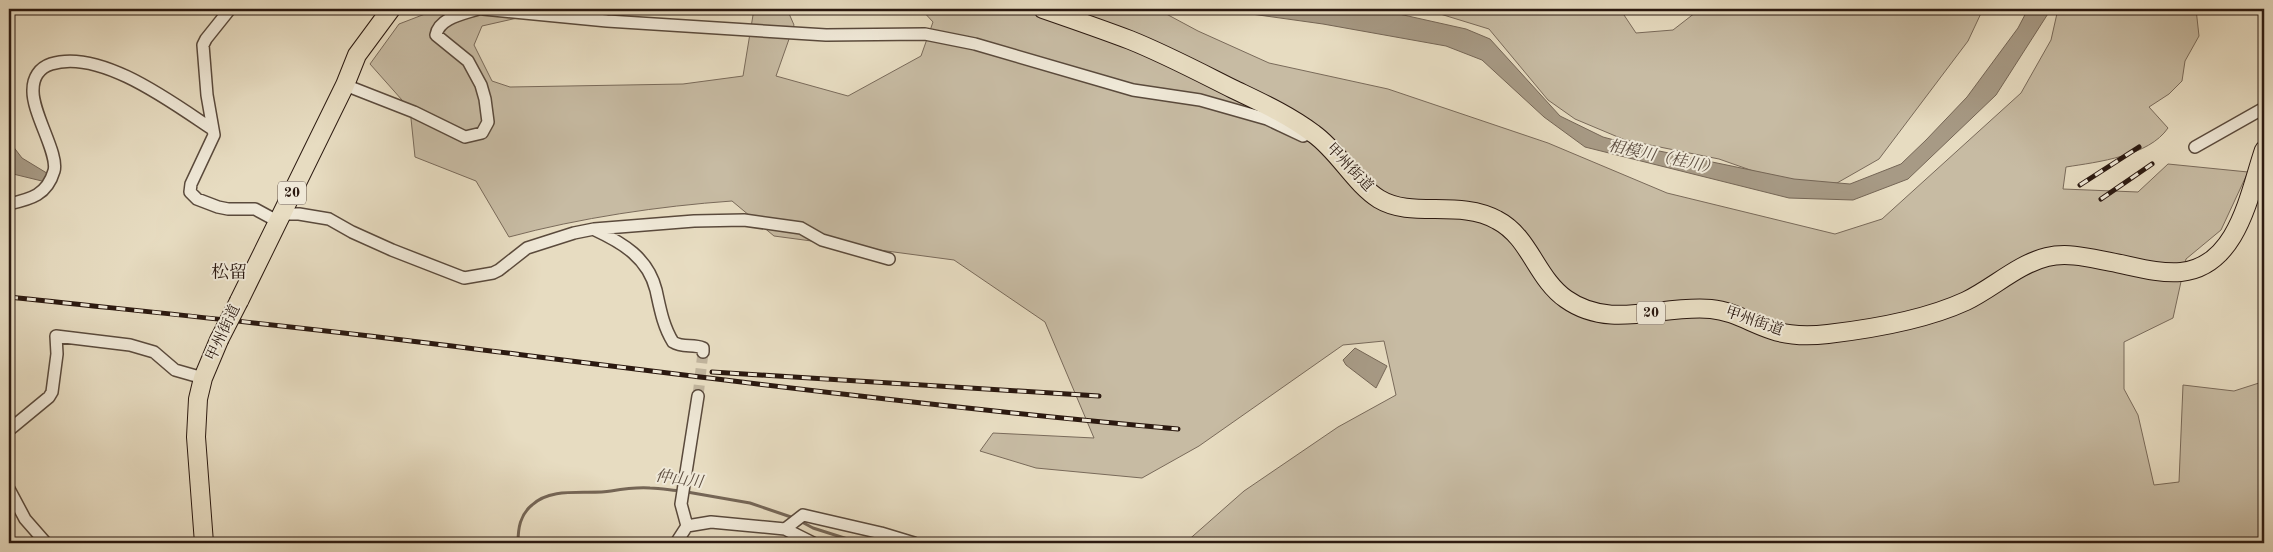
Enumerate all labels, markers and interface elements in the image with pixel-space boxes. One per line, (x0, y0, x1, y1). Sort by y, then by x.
water label: 相模川（桂川） (1607, 137, 1720, 177)
street label: 甲州街道 (1323, 140, 1377, 195)
road number: 20 (278, 182, 306, 204)
district label: 松留 (211, 262, 247, 282)
street label: 甲州街道 (203, 302, 243, 363)
road number: 20 (1637, 302, 1665, 324)
street label: 甲州街道 (1723, 303, 1785, 339)
water label: 仲山川 (654, 467, 706, 492)

